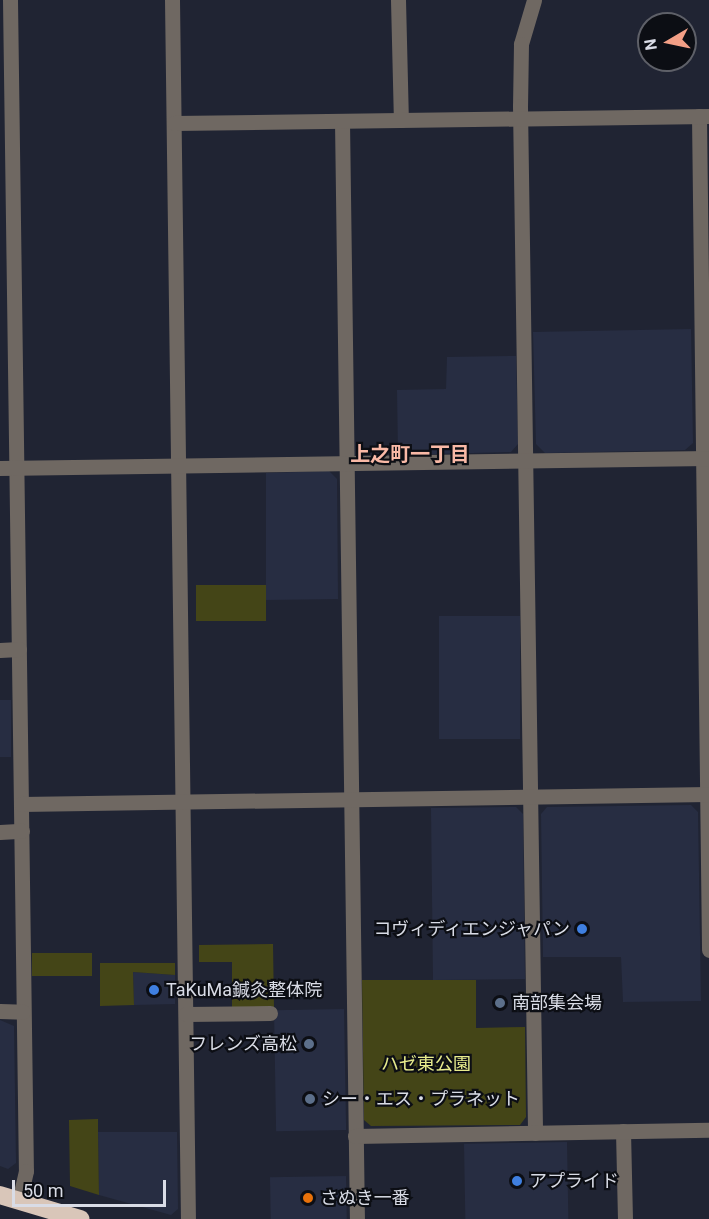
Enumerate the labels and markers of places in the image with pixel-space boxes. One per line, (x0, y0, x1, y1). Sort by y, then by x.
place label: コヴィディエンジャパン (372, 918, 570, 940)
marker: コヴィディエンジャパン (575, 922, 589, 936)
place label: TaKuMa鍼灸整体院 (166, 979, 322, 1001)
marker: TaKuMa鍼灸整体院 (147, 983, 161, 997)
place label: 南部集会場 (512, 992, 602, 1014)
marker: 南部集会場 (493, 996, 507, 1010)
place label: フレンズ高松 (189, 1033, 297, 1055)
marker: フレンズ高松 (302, 1037, 316, 1051)
place label: シー・エス・プラネット (322, 1088, 520, 1110)
marker: シー・エス・プラネット (303, 1092, 317, 1106)
place label: アプライド (529, 1170, 619, 1192)
marker: アプライド (510, 1174, 524, 1188)
place label: さぬき一番 (320, 1187, 410, 1209)
marker: さぬき一番 (301, 1191, 315, 1205)

